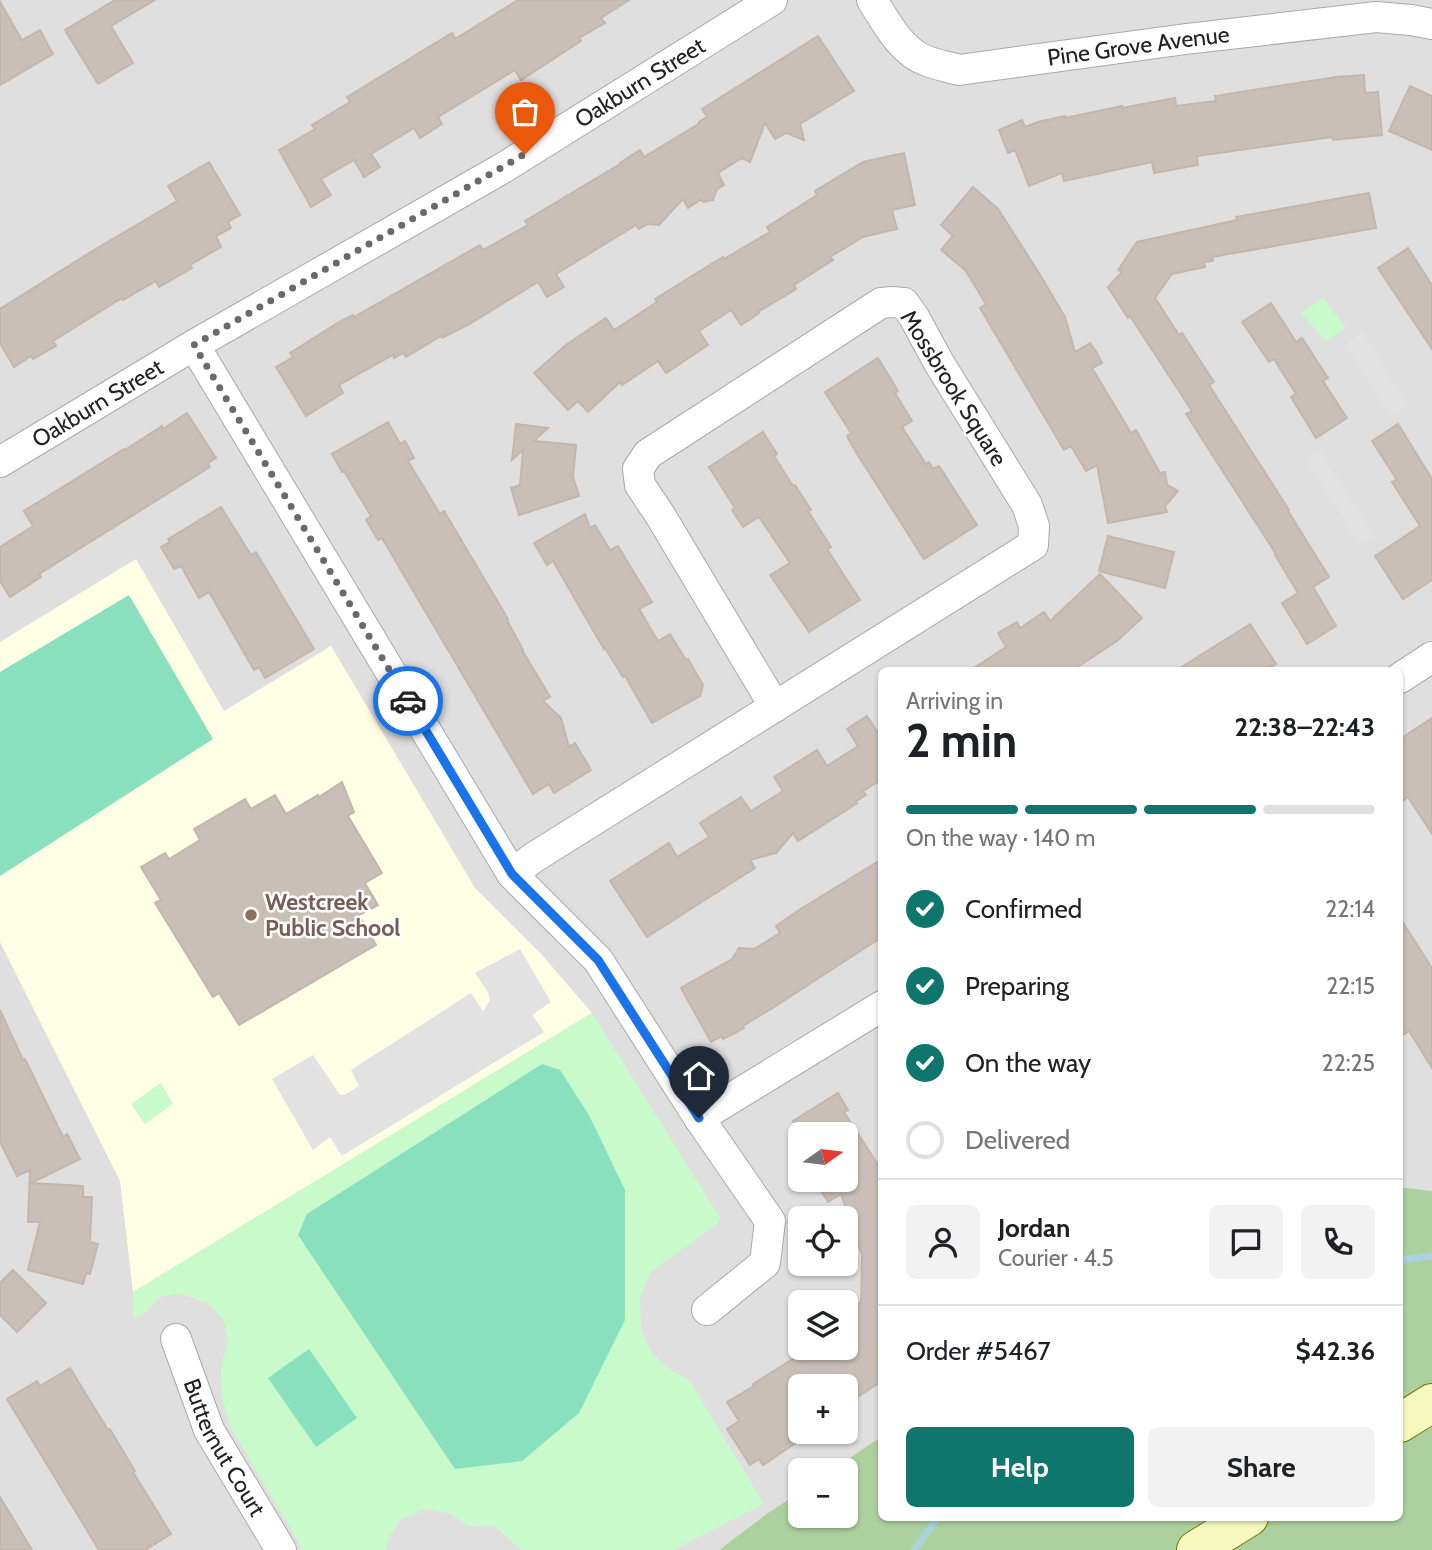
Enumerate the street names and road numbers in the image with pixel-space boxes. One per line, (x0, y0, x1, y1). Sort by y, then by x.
street label: Pine Grove Avenue (1045, 20, 1231, 72)
street label: Oakburn Street (570, 31, 710, 134)
street label: Mossbrook Square (895, 305, 1013, 471)
street label: Oakburn Street (27, 353, 169, 453)
street label: Butternut Court (178, 1375, 272, 1521)

